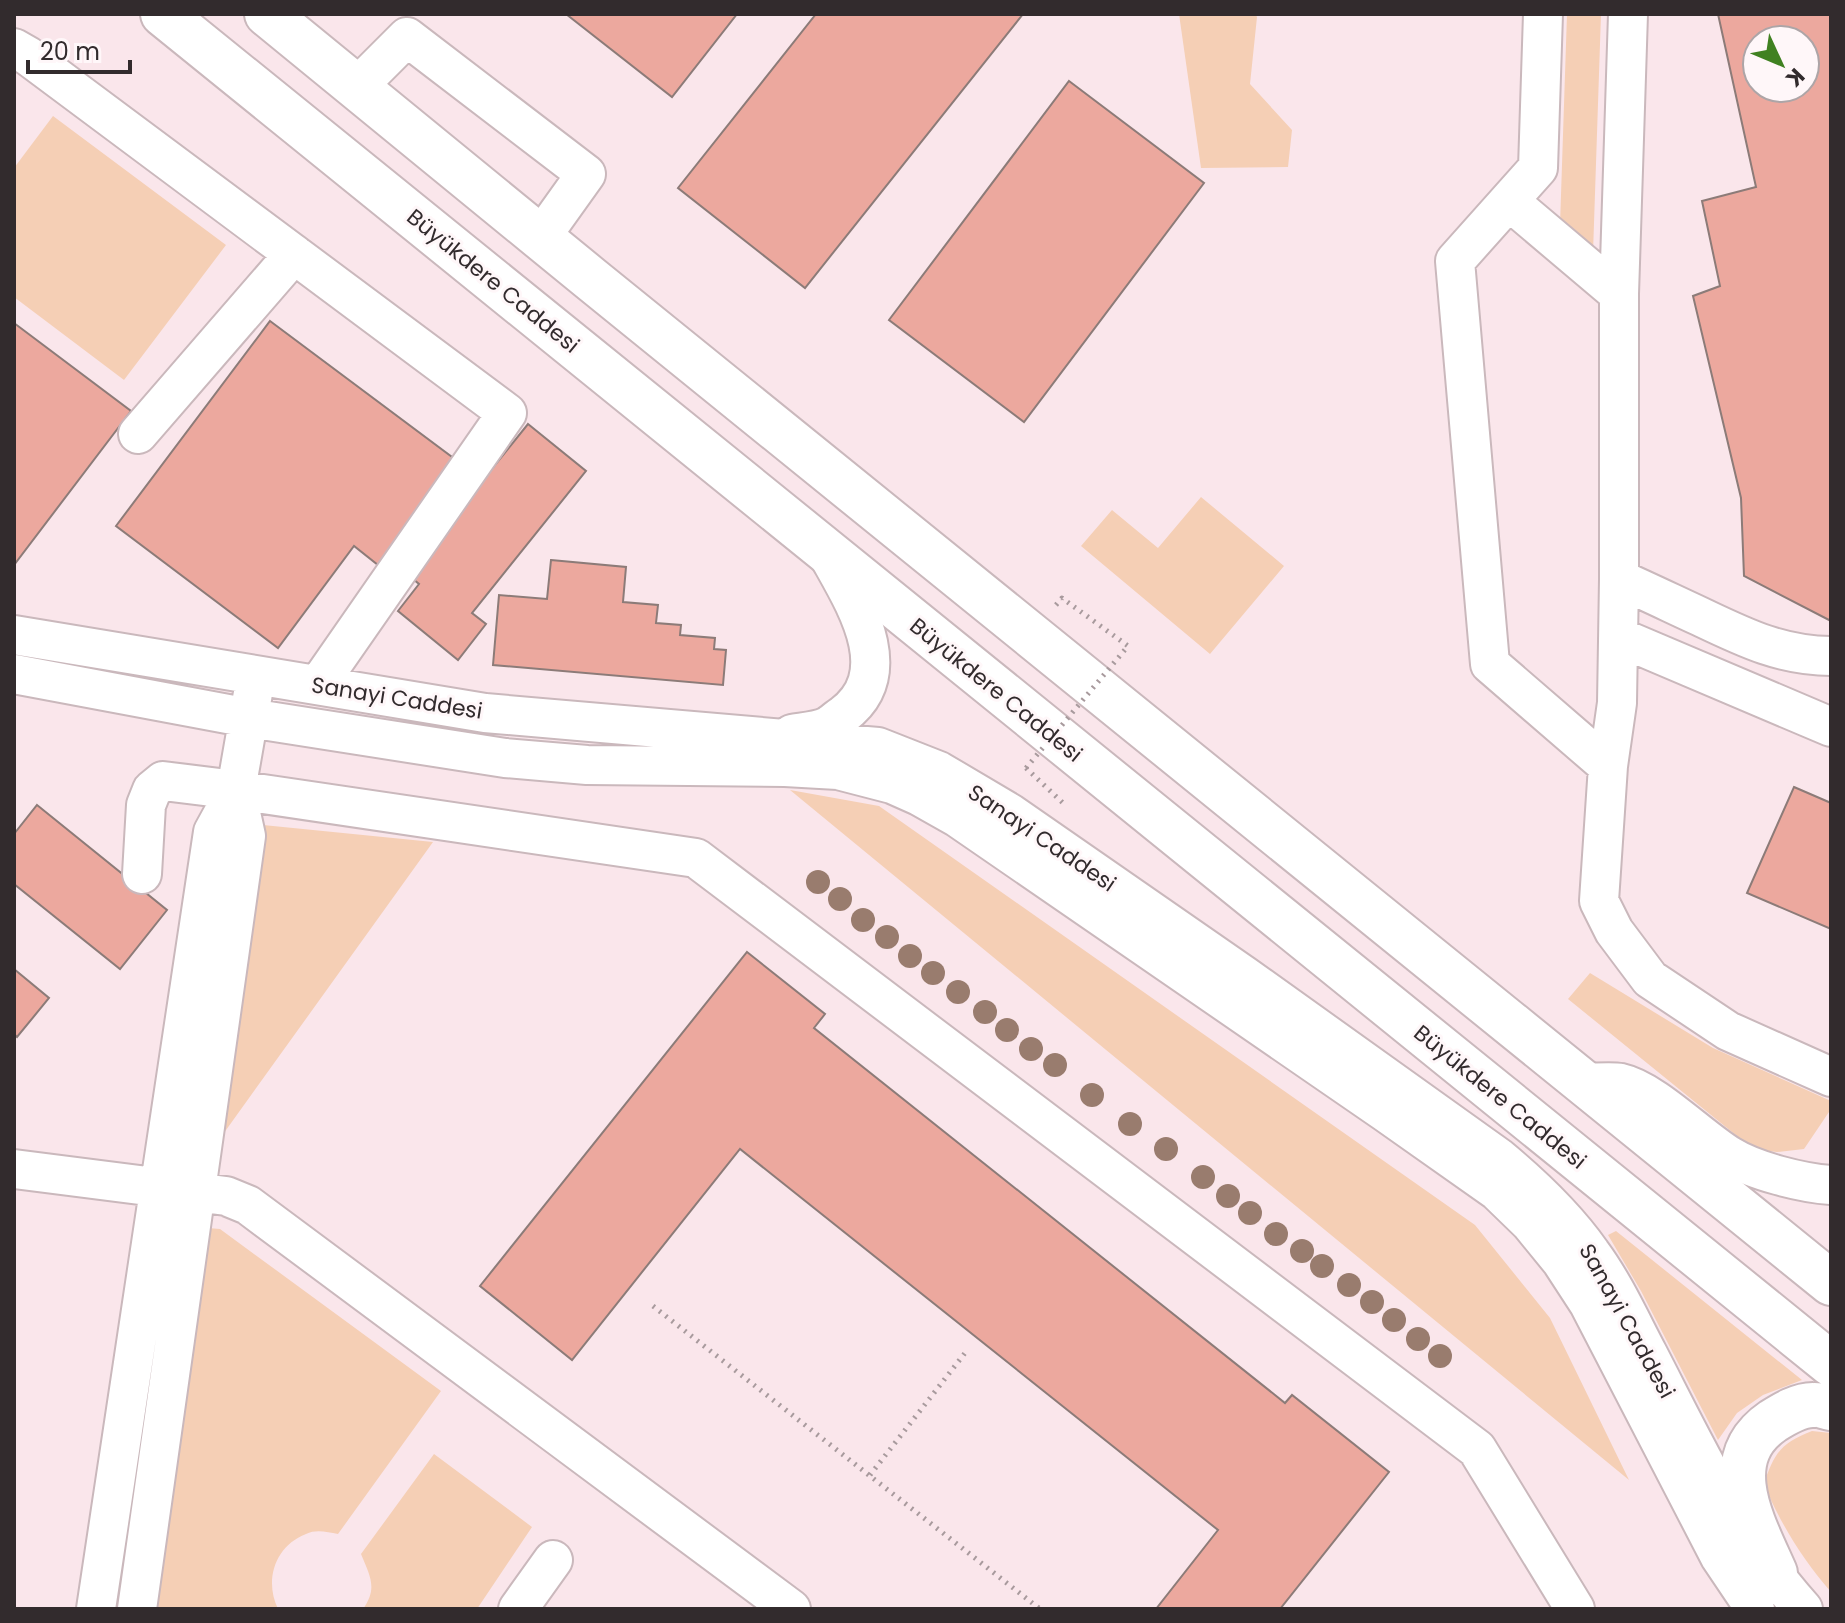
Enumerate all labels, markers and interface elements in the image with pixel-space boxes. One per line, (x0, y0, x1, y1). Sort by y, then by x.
scale bar (28, 24, 130, 74)
north arrow (1741, 24, 1821, 104)
text: 20 m (40, 35, 100, 68)
text: K (1779, 61, 1812, 94)
street label: Büyükdere Caddesi (400, 202, 586, 360)
street label: Büyükdere Caddesi (903, 611, 1089, 769)
street label: Sanayi Caddesi (309, 669, 485, 727)
street label: Sanayi Caddesi (962, 777, 1122, 899)
street label: Büyükdere Caddesi (1407, 1018, 1593, 1176)
street label: Sanayi Caddesi (1572, 1238, 1682, 1404)

